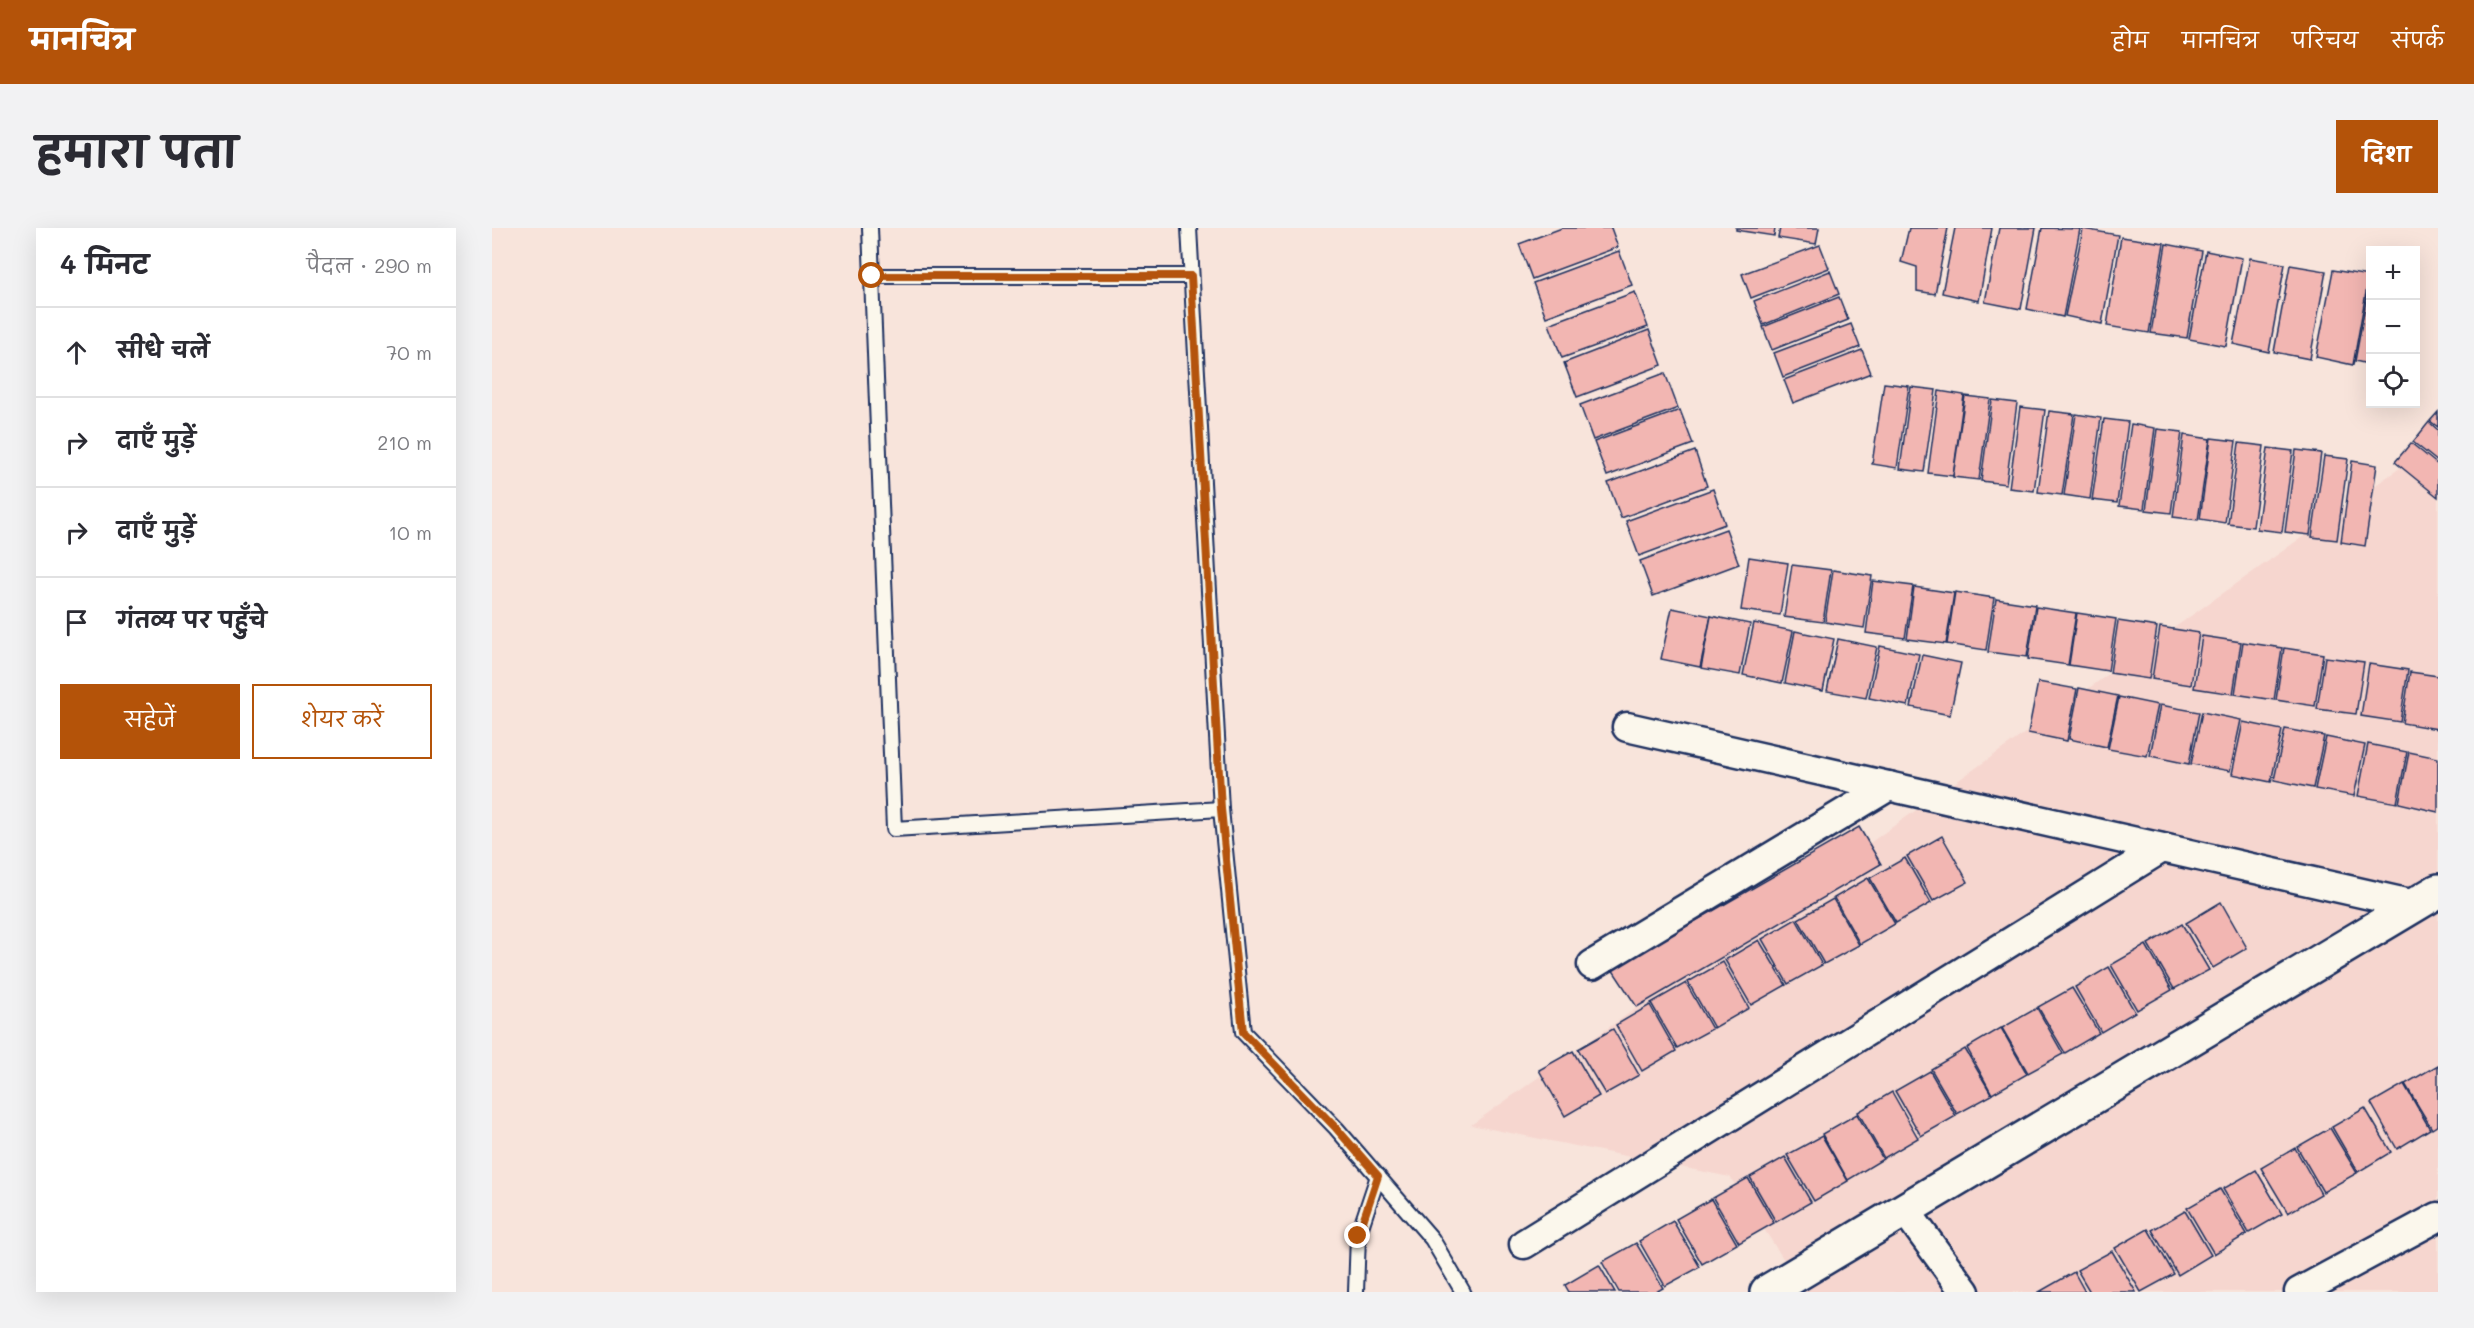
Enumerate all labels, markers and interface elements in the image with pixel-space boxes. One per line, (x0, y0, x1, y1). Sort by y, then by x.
text: मानचित्र (30, 21, 134, 57)
text: होम (2112, 26, 2149, 53)
text: मानचित्र (2182, 26, 2259, 53)
text: परिचय (2292, 26, 2358, 53)
text: संपर्क (2391, 26, 2444, 53)
button: दिशा (2336, 120, 2438, 193)
text: हमारा पता (36, 123, 238, 178)
map controls (2366, 246, 2420, 408)
button: + (2366, 246, 2420, 300)
text: 4 मिनट (60, 247, 149, 281)
text: पैदल · 290 m (307, 252, 432, 278)
route start (858, 262, 884, 288)
button: − (2366, 300, 2420, 354)
text: सीधे चलें (117, 335, 209, 364)
icon: ahead (60, 336, 93, 369)
text: 70 m (386, 339, 432, 365)
button: locate (2366, 354, 2420, 408)
text: दाएँ मुड़ें (117, 425, 196, 454)
icon: right (60, 426, 93, 459)
text: 210 m (377, 429, 432, 455)
text: दाएँ मुड़ें (117, 515, 196, 544)
icon: right (60, 516, 93, 549)
text: 10 m (388, 519, 432, 545)
text: गंतव्य पर पहुँचे (117, 605, 267, 634)
icon: arrive (60, 606, 93, 639)
button: सहेजें (60, 684, 240, 759)
button: शेयर करें (252, 684, 432, 759)
route end (1344, 1222, 1370, 1248)

